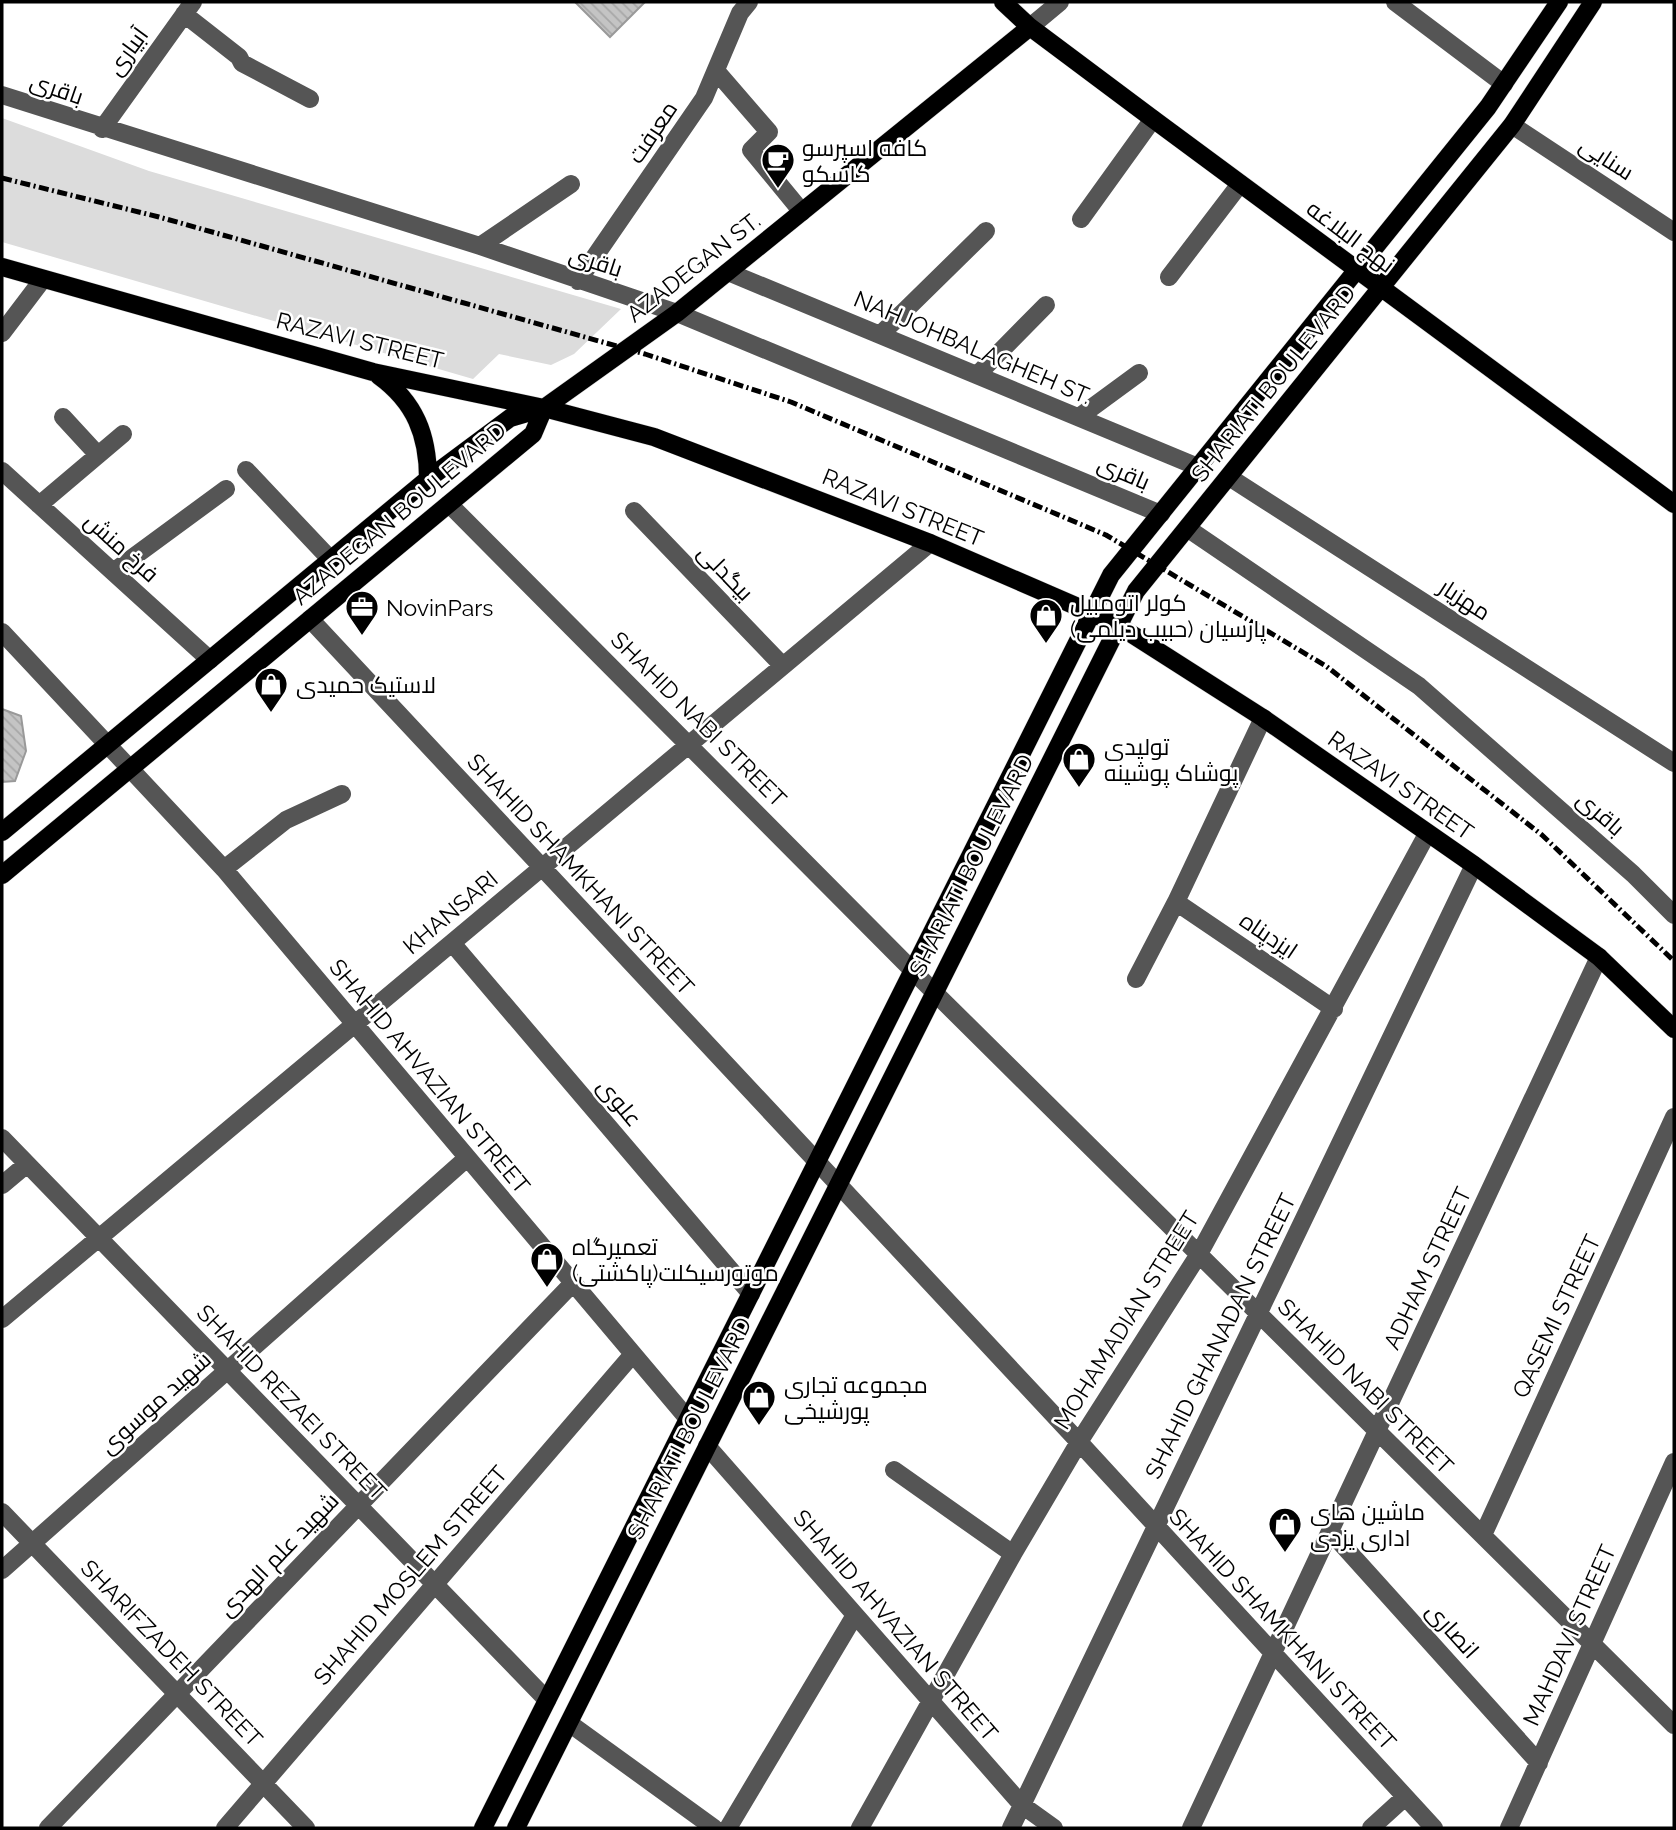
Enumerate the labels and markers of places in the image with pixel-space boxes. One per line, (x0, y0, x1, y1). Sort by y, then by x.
place label: کافه اسپرسو کاسکو (802, 134, 927, 187)
cafe icon: کافه اسپرسو کاسکو (759, 141, 797, 190)
office icon: NovinPars (343, 588, 381, 637)
place label: کولر اتومبیل پارسیان (حبیب دیلمی) (1070, 589, 1266, 644)
place label: NovinPars (386, 594, 493, 621)
shop icon: کولر اتومبیل پارسیان (حبیب دیلمی) (1027, 596, 1065, 645)
shop icon: لاستیک حمیدی (252, 665, 290, 714)
place label: لاستیک حمیدی (296, 671, 436, 699)
place label: تولیدی پوشاک پوشینه (1104, 733, 1238, 788)
shop icon: تولیدی پوشاک پوشینه (1060, 740, 1098, 789)
place label: تعمیرگاه موتورسیکلت(پاکشتی) (572, 1233, 779, 1288)
shop icon: تعمیرگاه موتورسیکلت(پاکشتی) (528, 1240, 566, 1289)
place label: مجموعه تجاری پورشیخی (784, 1371, 928, 1426)
shop icon: مجموعه تجاری پورشیخی (740, 1378, 778, 1427)
place label: ماشین های اداری یزدی (1310, 1498, 1425, 1552)
shop icon: ماشین های اداری یزدی (1266, 1505, 1304, 1554)

